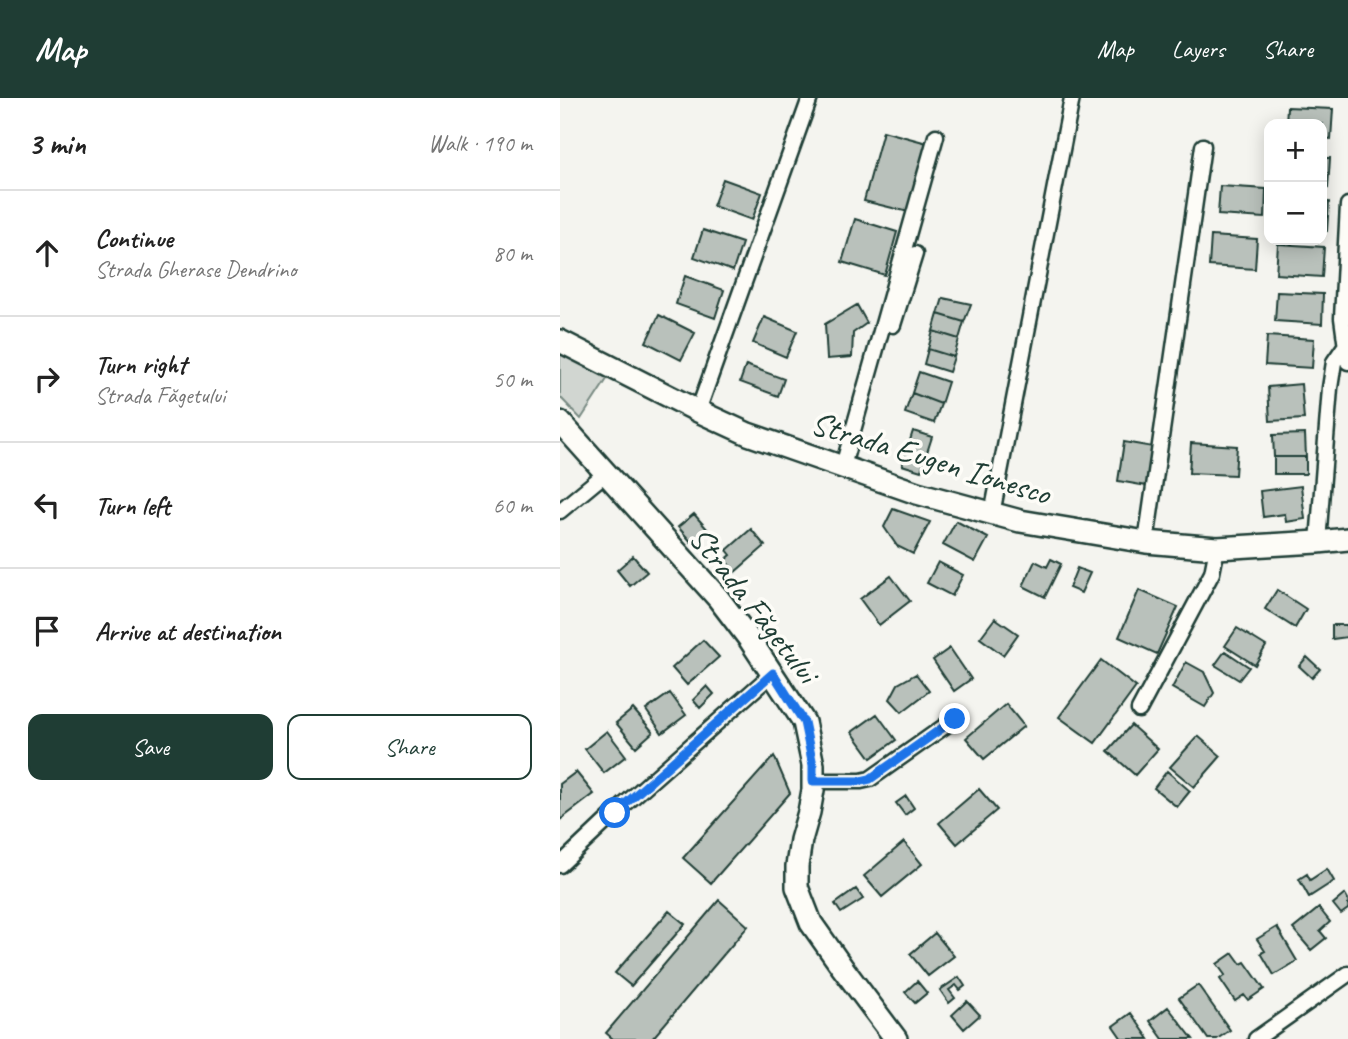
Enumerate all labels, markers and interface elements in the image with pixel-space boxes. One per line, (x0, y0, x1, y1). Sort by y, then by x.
text: Map (35, 28, 86, 70)
text: Map (1097, 34, 1134, 64)
text: Layers (1172, 34, 1225, 64)
text: Share (1263, 34, 1313, 64)
map controls (1264, 119, 1327, 245)
button: + (1264, 119, 1327, 182)
text: 3 min (28, 125, 85, 163)
text: Walk · 190 m (428, 129, 532, 158)
button: − (1264, 182, 1327, 245)
text: Continue (95, 222, 173, 255)
icon: ahead (28, 234, 66, 272)
text: 80 m (493, 239, 532, 268)
text: Strada Gherase Dendrino (95, 255, 296, 284)
text: Turn right (95, 348, 186, 381)
icon: right (28, 360, 66, 398)
text: 50 m (493, 365, 532, 394)
text: Strada Făgetului (95, 381, 225, 410)
street label: Strada Eugen Ionesco (806, 402, 1058, 515)
icon: left (28, 486, 66, 524)
text: Turn left (95, 489, 170, 522)
text: 60 m (493, 491, 532, 520)
street label: Strada Făgetului (680, 518, 831, 694)
icon: arrive (28, 612, 66, 650)
text: Arrive at destination (95, 615, 281, 648)
route end (939, 703, 970, 734)
button: Save (28, 714, 273, 780)
button: Share (287, 714, 532, 780)
route start (599, 797, 630, 828)

